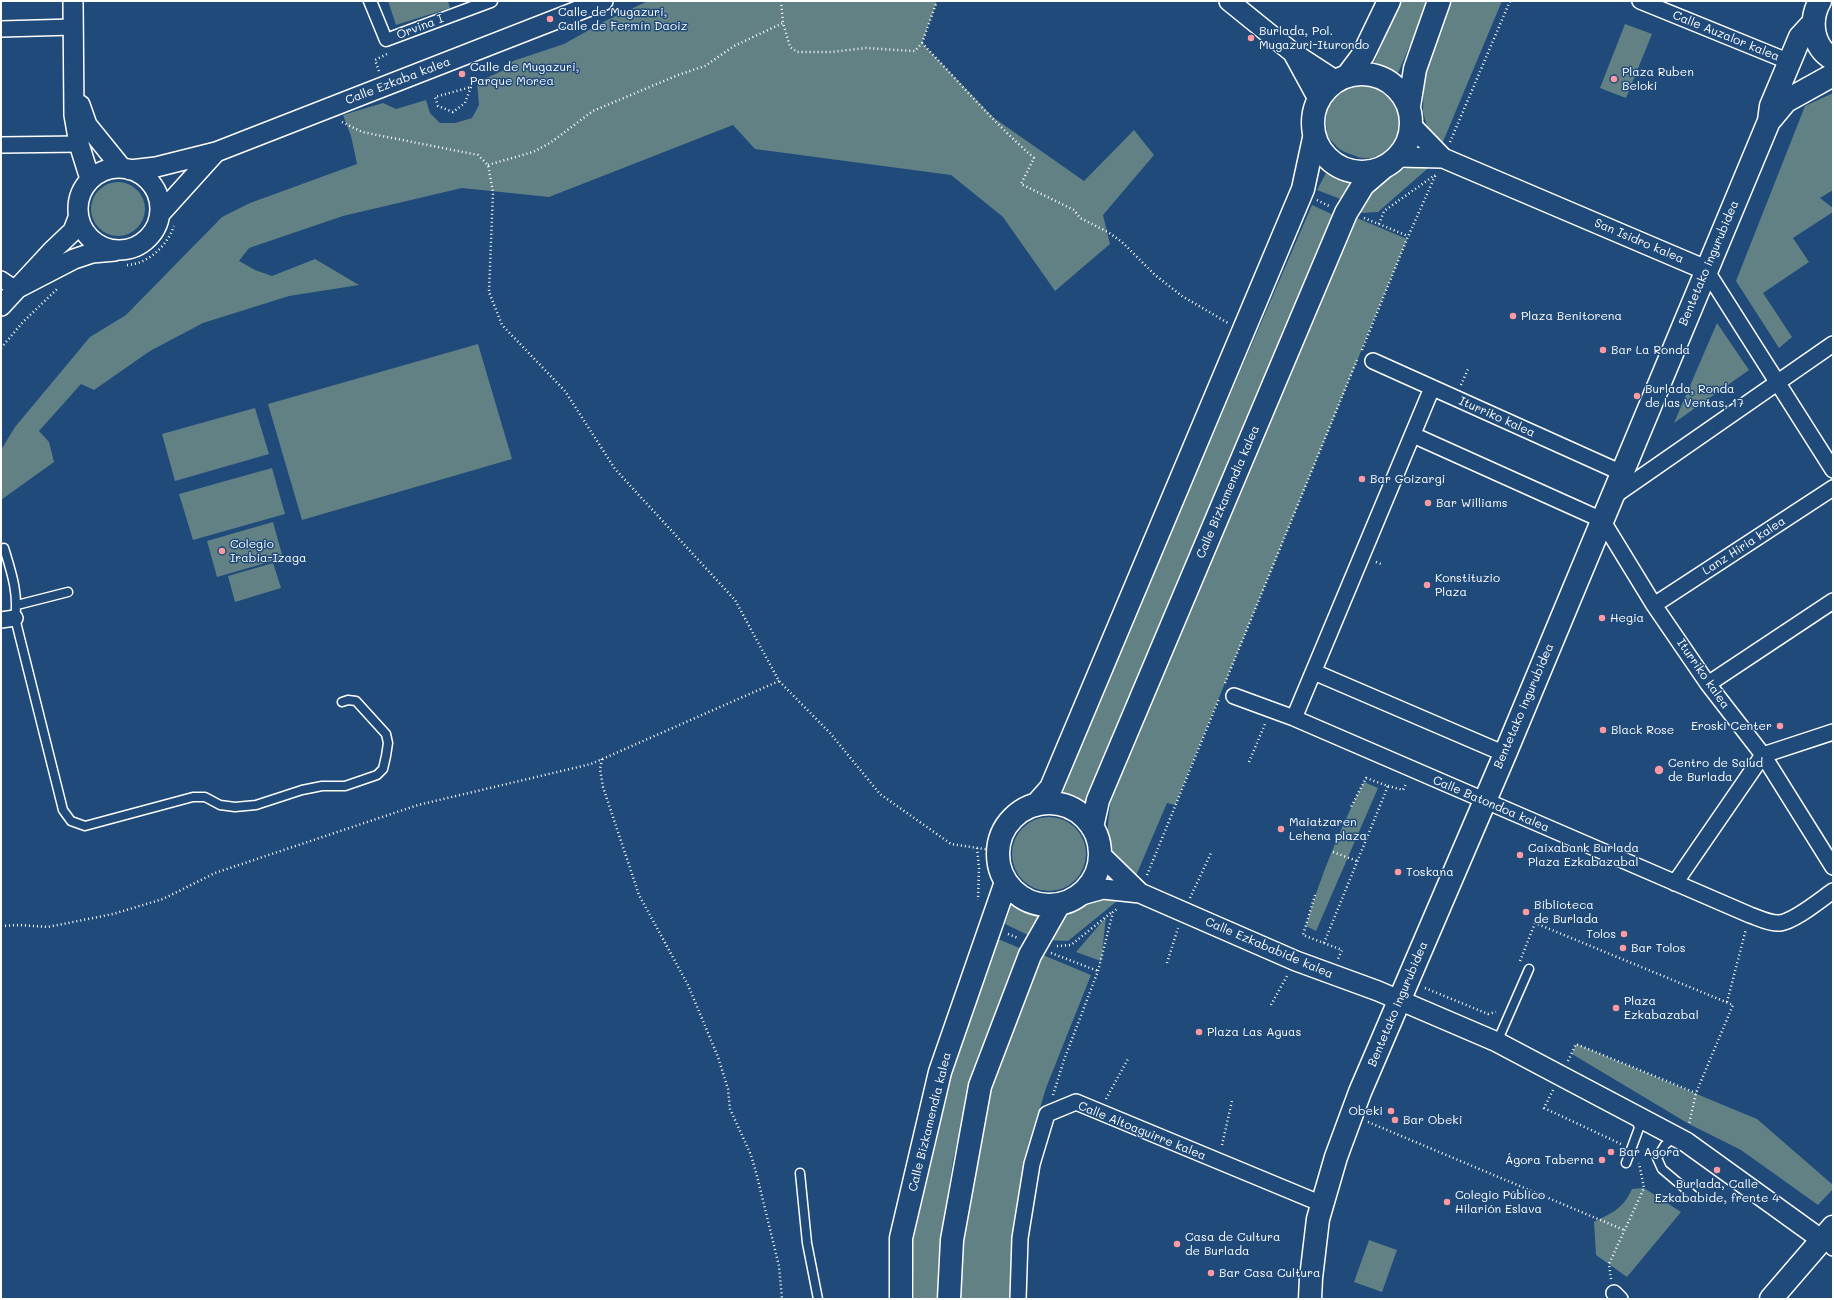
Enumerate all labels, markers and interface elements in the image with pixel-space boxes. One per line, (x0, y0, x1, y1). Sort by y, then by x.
place label: Calle de Mugazuri, Calle de Fermín Daoiz (558, 5, 687, 33)
street label: Calle Auzalor kalea (1670, 8, 1782, 64)
street label: Orvina I (395, 12, 445, 42)
marker: Calle de Mugazuri, Calle de Fermín Daoiz (545, 14, 555, 24)
place label: Burlada, Pol. Mugazuri-Iturondo (1259, 24, 1369, 52)
marker: Burlada, Pol. Mugazuri-Iturondo (1246, 33, 1256, 43)
street label: Calle Ezkaba kalea (343, 54, 453, 108)
place label: Calle de Mugazuri, Parque Morea (470, 60, 579, 88)
place label: Plaza Ruben Beloki (1622, 65, 1694, 93)
marker: Calle de Mugazuri, Parque Morea (457, 69, 467, 79)
marker: Plaza Ruben Beloki (1609, 74, 1619, 84)
street label: Bentetako ingurubidea (1676, 198, 1742, 328)
street label: San Isidro kalea (1592, 216, 1686, 266)
place label: Plaza Benitorena (1521, 309, 1622, 323)
marker: Plaza Benitorena (1508, 311, 1518, 321)
place label: Bar La Ronda (1611, 343, 1690, 357)
marker: Bar La Ronda (1598, 345, 1608, 355)
place label: Burlada, Ronda de las Ventas, 17 (1645, 382, 1744, 410)
marker: Burlada, Ronda de las Ventas, 17 (1632, 391, 1642, 401)
street label: Iturriko kalea (1457, 394, 1537, 440)
street label: Calle Bizkamendia kalea (1193, 423, 1263, 561)
place label: Bar Goizargi (1370, 472, 1445, 486)
marker: Bar Goizargi (1357, 474, 1367, 484)
place label: Bar Williams (1436, 496, 1508, 510)
marker: Bar Williams (1423, 498, 1433, 508)
street label: Lanz Hiria kalea (1700, 514, 1788, 578)
place label: Colegio Irabia-Izaga (230, 537, 306, 565)
marker: Colegio Irabia-Izaga (217, 546, 227, 556)
place label: Konstituzio Plaza (1435, 571, 1500, 599)
marker: Konstituzio Plaza (1422, 580, 1432, 590)
place label: Hegia (1610, 611, 1644, 625)
marker: Hegia (1597, 613, 1607, 623)
street label: Iturriko kalea (1674, 636, 1732, 712)
street label: Bentetako ingurubidea (1491, 641, 1557, 771)
place label: Eroski Center (1691, 719, 1772, 733)
marker: Eroski Center (1775, 721, 1785, 731)
place label: Black Rose (1611, 723, 1674, 737)
marker: Black Rose (1598, 725, 1608, 735)
place label: Centro de Salud de Burlada (1668, 756, 1763, 784)
marker: Centro de Salud de Burlada (1653, 764, 1665, 776)
street label: Calle Batondoa kalea (1431, 773, 1551, 835)
place label: Maiatzaren Lehena plaza (1289, 815, 1367, 843)
marker: Maiatzaren Lehena plaza (1276, 824, 1286, 834)
place label: Caixabank Burlada Plaza Ezkabazabal (1528, 841, 1639, 869)
marker: Caixabank Burlada Plaza Ezkabazabal (1515, 850, 1525, 860)
place label: Toskana (1406, 865, 1454, 879)
marker: Toskana (1393, 867, 1403, 877)
place label: Biblioteca de Burlada (1534, 898, 1598, 926)
marker: Biblioteca de Burlada (1521, 907, 1531, 917)
street label: Calle Ezkababide kalea (1203, 914, 1335, 982)
place label: Tolos (1586, 927, 1616, 941)
marker: Tolos (1619, 929, 1629, 939)
street label: Bentetako ingurubidea (1365, 939, 1431, 1069)
place label: Bar Tolos (1631, 941, 1686, 955)
marker: Bar Tolos (1618, 943, 1628, 953)
place label: Plaza Ezkabazabal (1624, 994, 1699, 1022)
marker: Plaza Ezkabazabal (1611, 1003, 1621, 1013)
place label: Plaza Las Aguas (1207, 1025, 1301, 1039)
marker: Plaza Las Aguas (1194, 1027, 1204, 1037)
street label: Calle Bizkamendia kalea (906, 1051, 954, 1193)
street label: Calle Altoaguirre kalea (1076, 1099, 1208, 1163)
place label: Obeki (1348, 1104, 1383, 1118)
marker: Obeki (1386, 1106, 1396, 1116)
place label: Bar Obeki (1403, 1113, 1462, 1127)
marker: Bar Obeki (1390, 1115, 1400, 1125)
place label: Bar Agora (1619, 1145, 1680, 1159)
marker: Bar Agora (1606, 1147, 1616, 1157)
place label: Ágora Taberna (1505, 1153, 1594, 1167)
marker: Ágora Taberna (1597, 1155, 1607, 1165)
marker: Burlada, Calle Ezkababide, frente 4 (1712, 1165, 1722, 1175)
place label: Burlada, Calle Ezkababide, frente 4 (1655, 1177, 1779, 1205)
place label: Colegio Público Hilarión Eslava (1455, 1188, 1545, 1216)
marker: Colegio Público Hilarión Eslava (1442, 1197, 1452, 1207)
place label: Casa de Cultura de Burlada (1185, 1230, 1281, 1258)
marker: Casa de Cultura de Burlada (1172, 1239, 1182, 1249)
place label: Bar Casa Cultura (1219, 1266, 1320, 1280)
marker: Bar Casa Cultura (1206, 1268, 1216, 1278)

